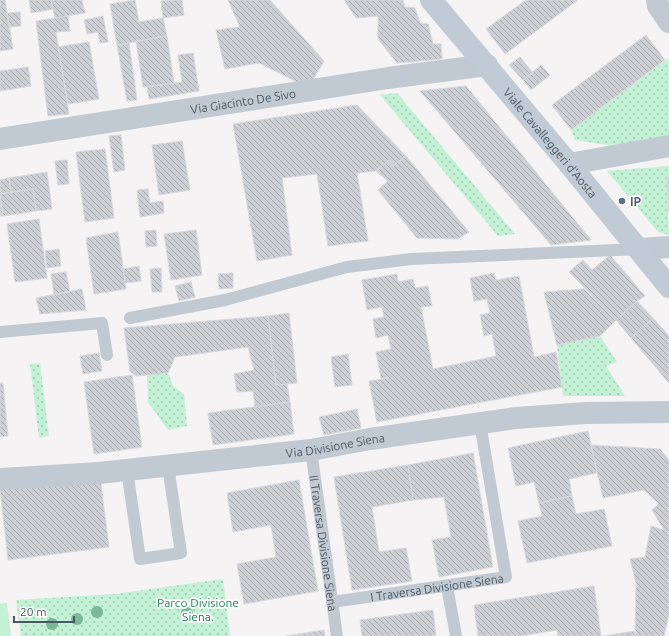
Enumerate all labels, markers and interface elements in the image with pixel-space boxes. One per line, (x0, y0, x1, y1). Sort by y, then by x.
street label: Viale Cavalleggeri d'Aosta (501, 85, 600, 200)
street label: Via Giacinto De Sivo (189, 86, 297, 116)
place label: IP (630, 195, 642, 208)
marker: IP (617, 196, 627, 206)
street label: Via Divisione Siena (285, 430, 385, 459)
street label: II Traversa Divisione Siena (308, 474, 340, 612)
street label: I Traversa Divisione Siena (369, 571, 504, 603)
park label: Parco Divisione Siena. (157, 596, 239, 623)
scale bar (14, 598, 74, 624)
text: 20 m (20, 605, 47, 618)

